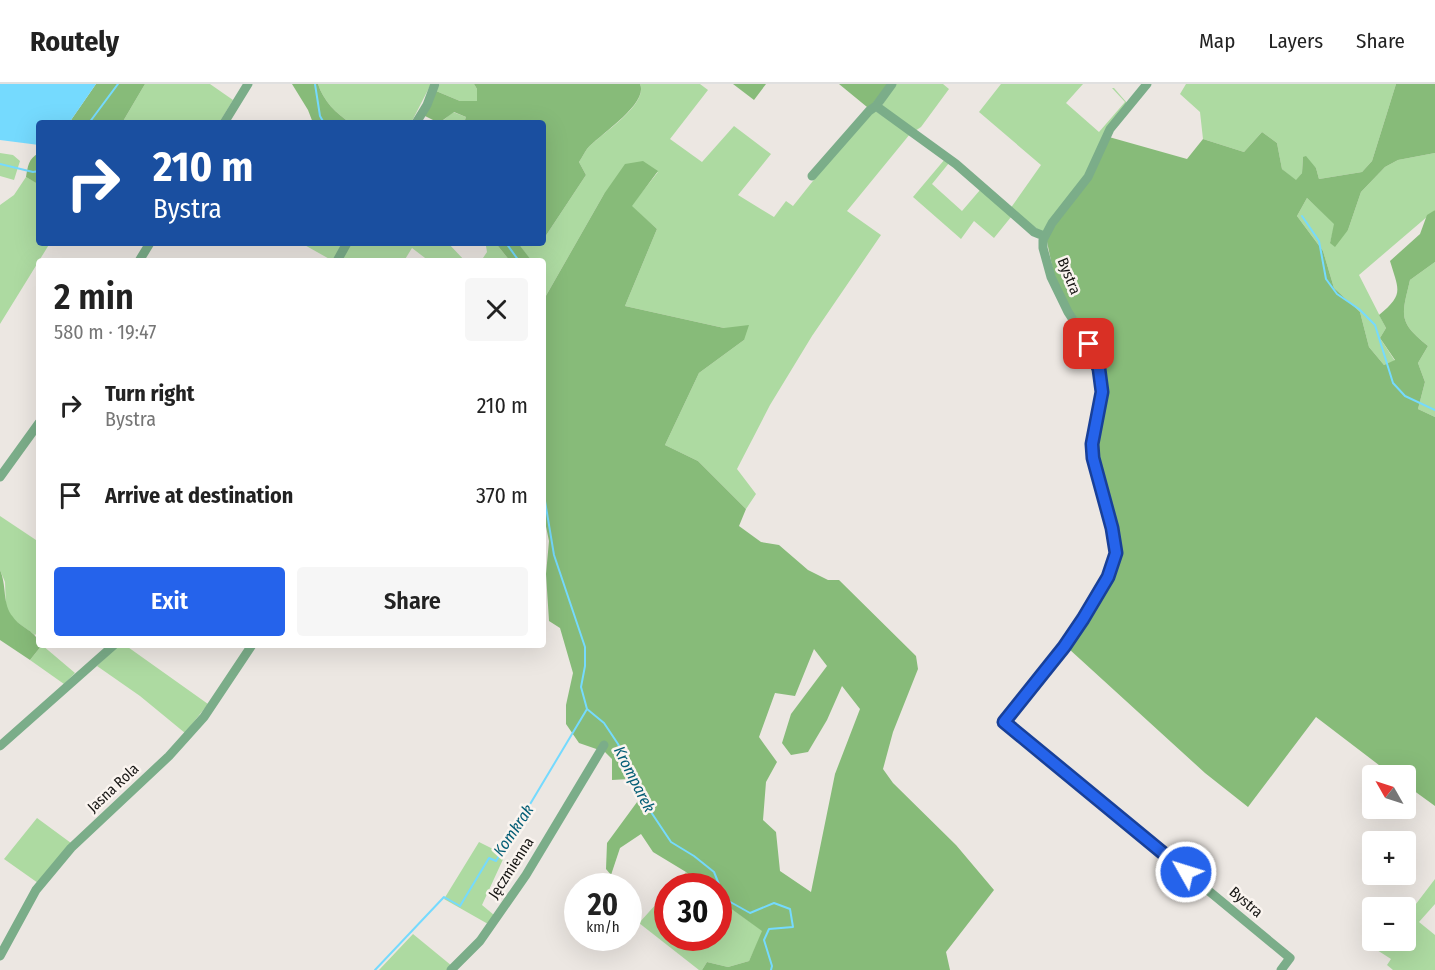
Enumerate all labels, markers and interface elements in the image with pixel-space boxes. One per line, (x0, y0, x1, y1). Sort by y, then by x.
text: Routely (30, 25, 119, 58)
text: Map (1199, 28, 1235, 54)
text: Layers (1268, 28, 1323, 54)
text: Share (1356, 28, 1405, 54)
text: 210 m (153, 142, 253, 192)
icon: right (54, 144, 132, 222)
text: Bystra (153, 193, 222, 225)
street label: Bystra (1053, 255, 1085, 297)
text: 2 min (54, 275, 134, 319)
button: close (465, 278, 528, 341)
pin (1063, 318, 1114, 369)
text: 580 m · 19:47 (54, 320, 156, 344)
icon: arrive (1072, 327, 1105, 360)
text: Turn right (105, 380, 194, 407)
icon: right (54, 389, 87, 422)
text: 210 m (477, 392, 528, 419)
text: Bystra (105, 407, 156, 431)
icon: arrive (54, 479, 87, 512)
text: Arrive at destination (105, 482, 293, 509)
text: 370 m (476, 482, 528, 509)
button: Exit (54, 567, 285, 636)
button: Share (297, 567, 528, 636)
water label: Kromparek (610, 743, 659, 815)
street label: Jasna Rola (84, 760, 142, 816)
north arrow (1362, 765, 1416, 819)
map controls (1362, 765, 1416, 951)
water label: Komkrak (489, 801, 538, 860)
button: + (1362, 831, 1416, 885)
street label: Jęczmienna (484, 834, 538, 902)
position arrow (1154, 840, 1218, 904)
speed limit sign: 30 (654, 873, 732, 951)
street label: Bystra (1226, 883, 1266, 921)
text: 20 (588, 887, 618, 923)
button: − (1362, 897, 1416, 951)
text: km/h (586, 918, 620, 936)

